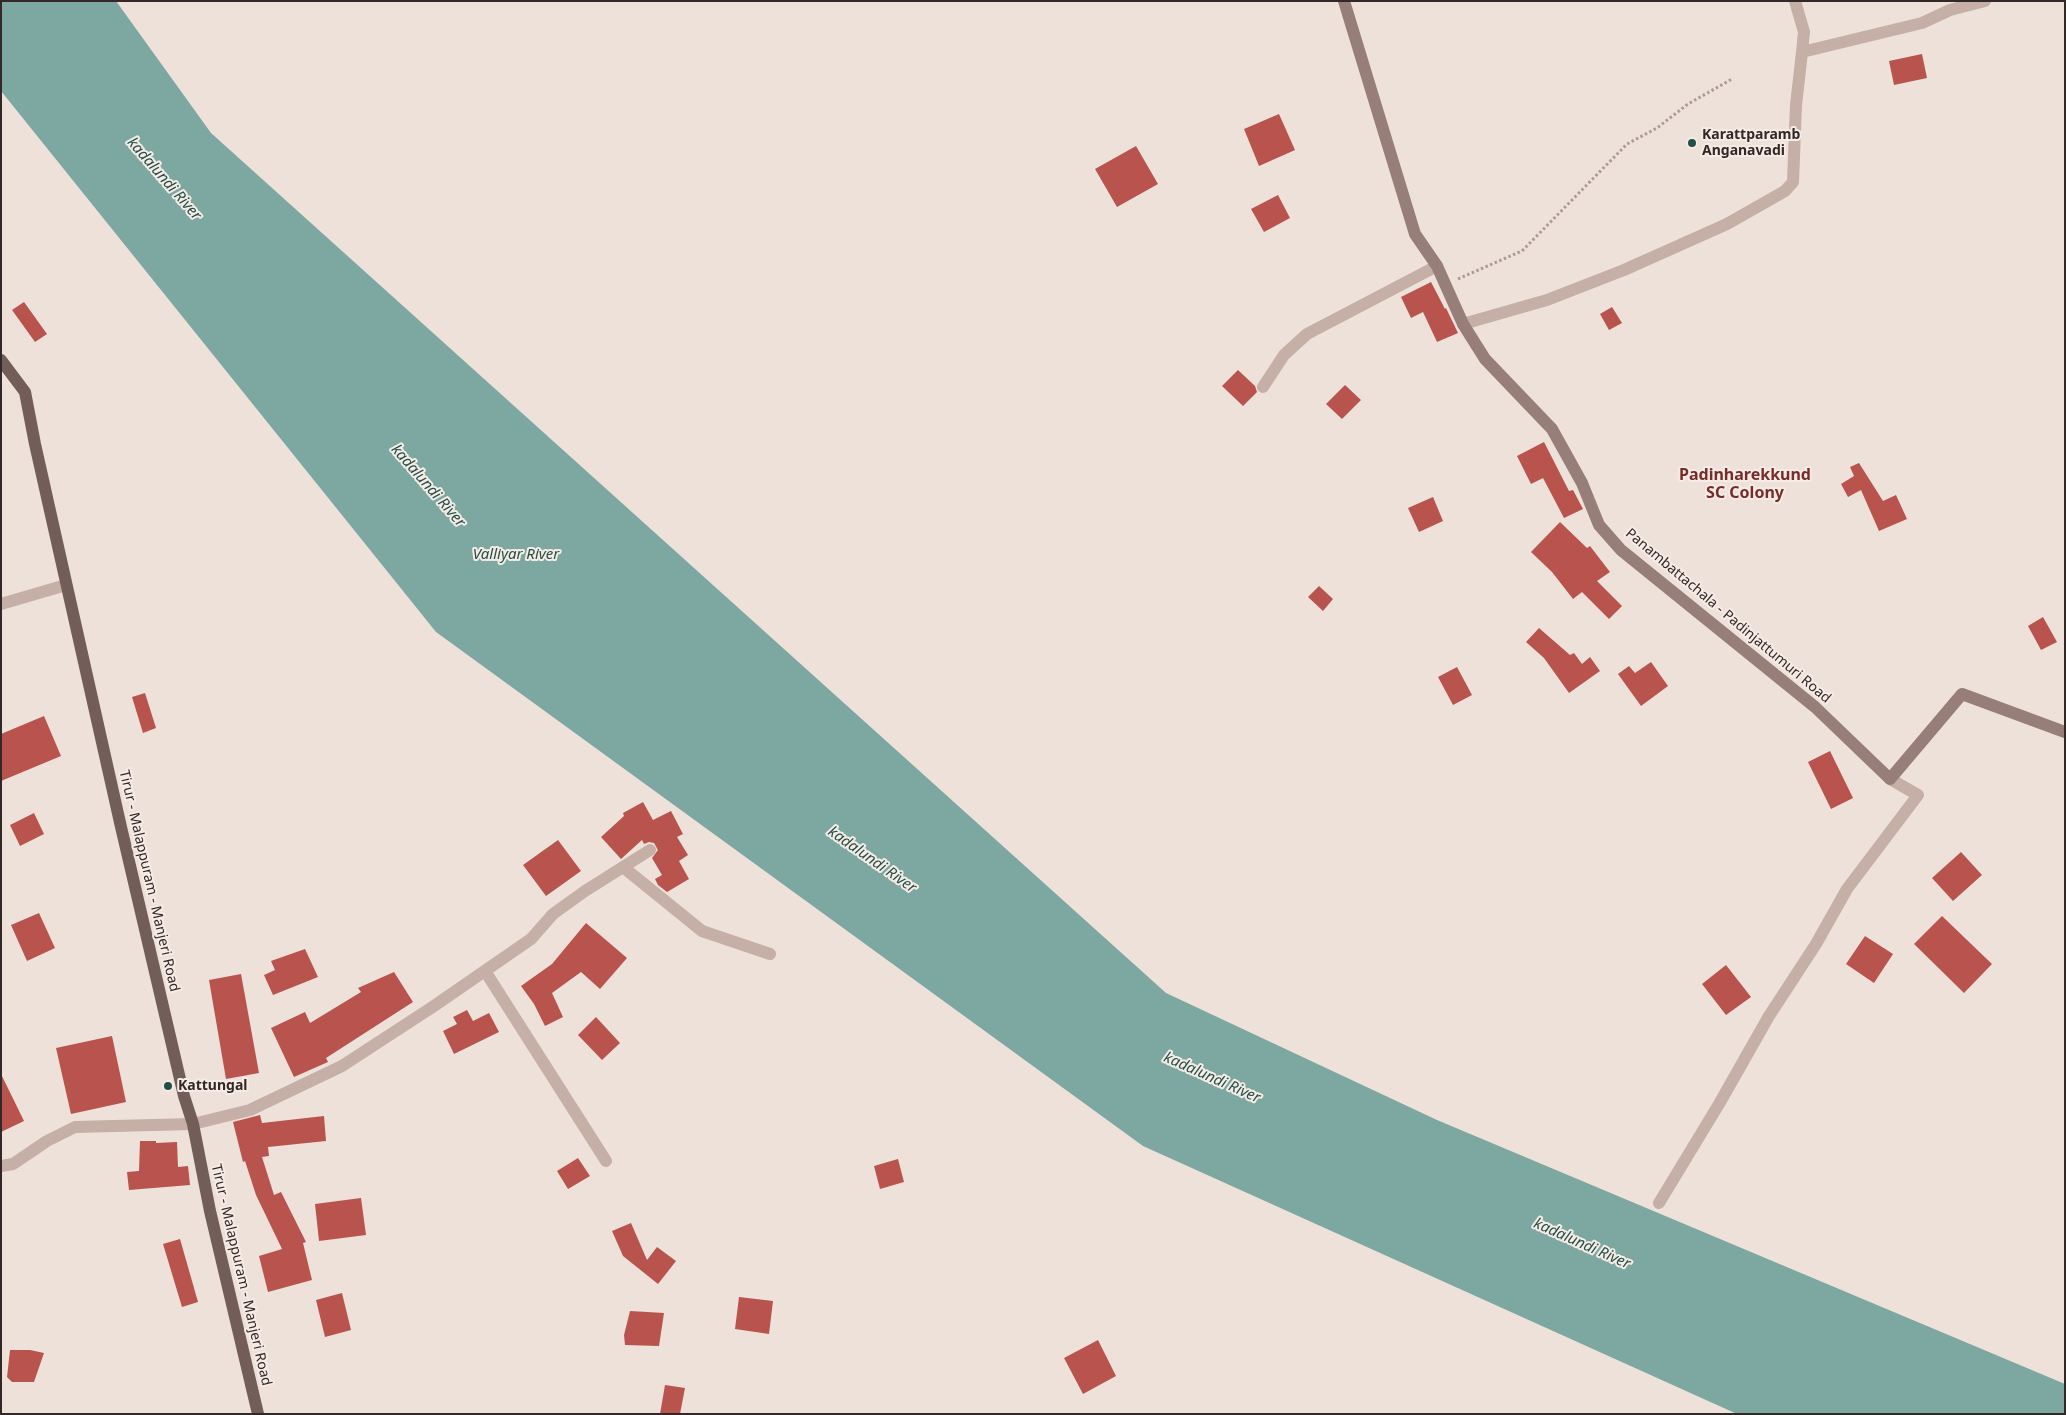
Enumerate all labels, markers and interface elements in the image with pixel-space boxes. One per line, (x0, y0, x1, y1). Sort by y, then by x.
place label: Karattparamb Anganavadi (1702, 127, 1800, 160)
water label: kadalundi River (123, 134, 205, 224)
marker: Karattparamb Anganavadi (1686, 137, 1698, 149)
water label: kadalundi River (387, 441, 469, 531)
district label: Padinharekkund SC Colony (1679, 465, 1811, 503)
street label: Panambattachala - Padinjattumuri Road (1622, 525, 1834, 707)
water label: Valliyar River (473, 546, 559, 564)
street label: Tirur - Malappuram - Manjeri Road (115, 769, 183, 993)
water label: kadalundi River (824, 823, 920, 897)
water label: kadalundi River (1161, 1049, 1263, 1107)
place label: Kattungal (178, 1078, 247, 1094)
marker: Kattungal (162, 1080, 174, 1092)
street label: Tirur - Malappuram - Manjeri Road (207, 1163, 275, 1387)
water label: kadalundi River (1531, 1215, 1633, 1273)

